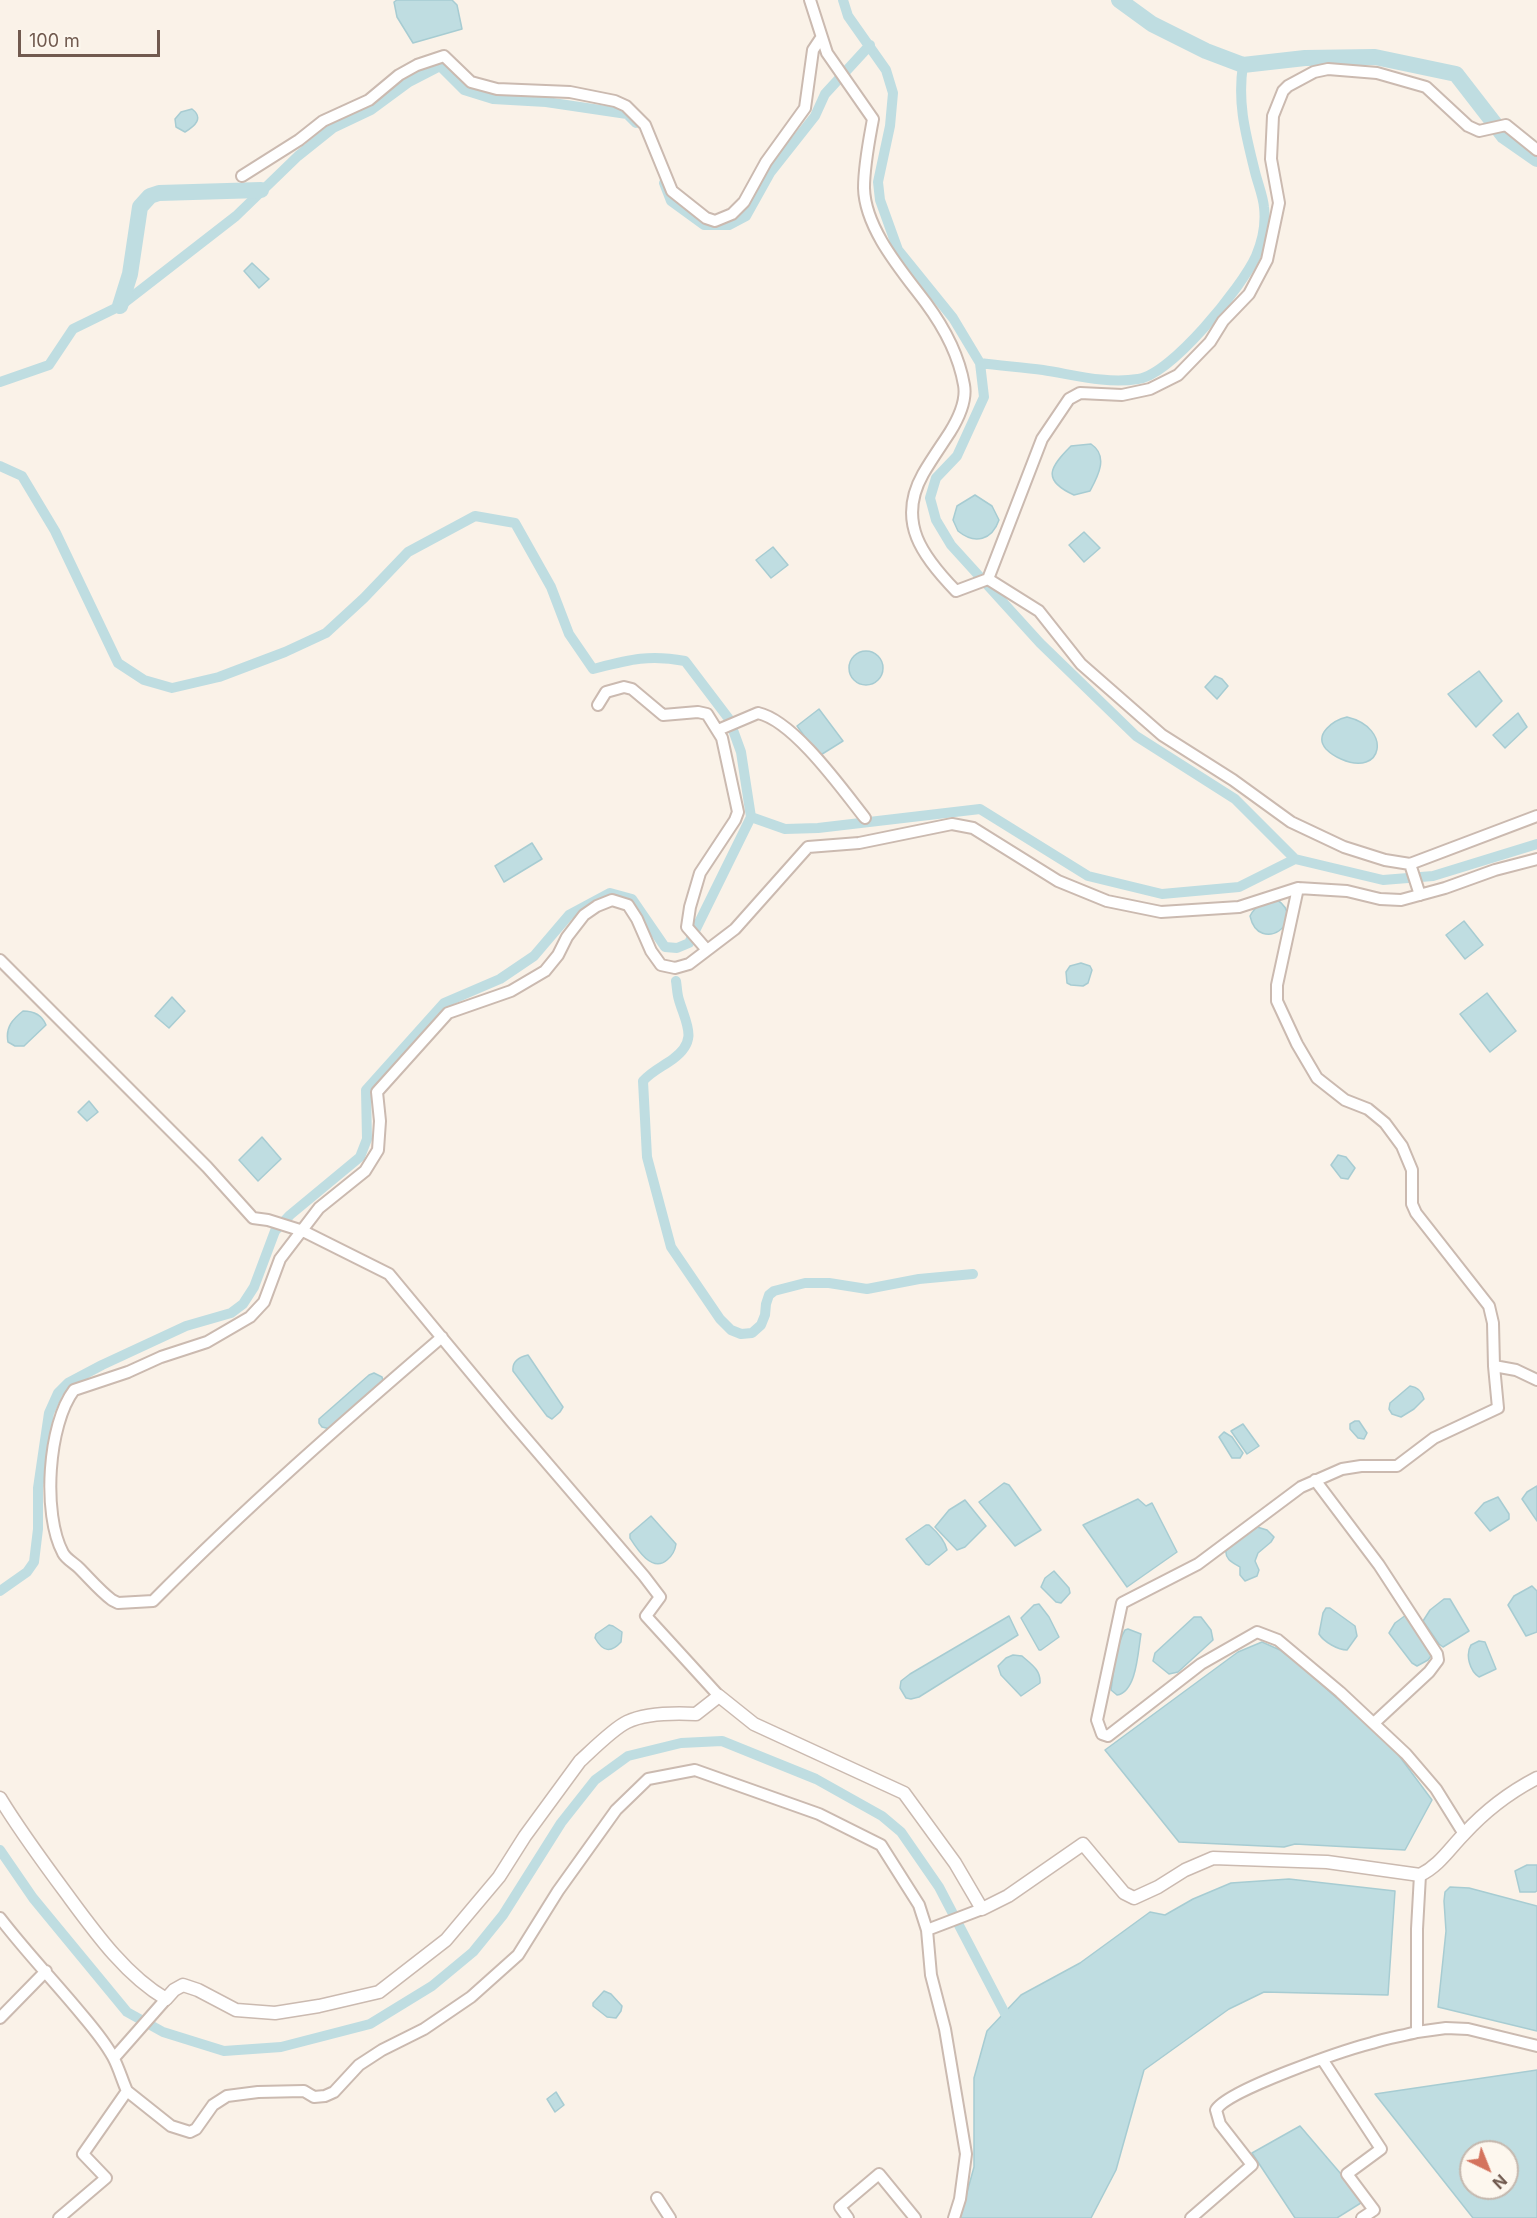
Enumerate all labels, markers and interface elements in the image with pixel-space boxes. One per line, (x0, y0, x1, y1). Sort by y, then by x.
scale bar (21, 18, 164, 56)
text: 100 m (29, 30, 80, 51)
north arrow (1459, 2140, 1519, 2200)
text: N (1489, 2170, 1511, 2193)

